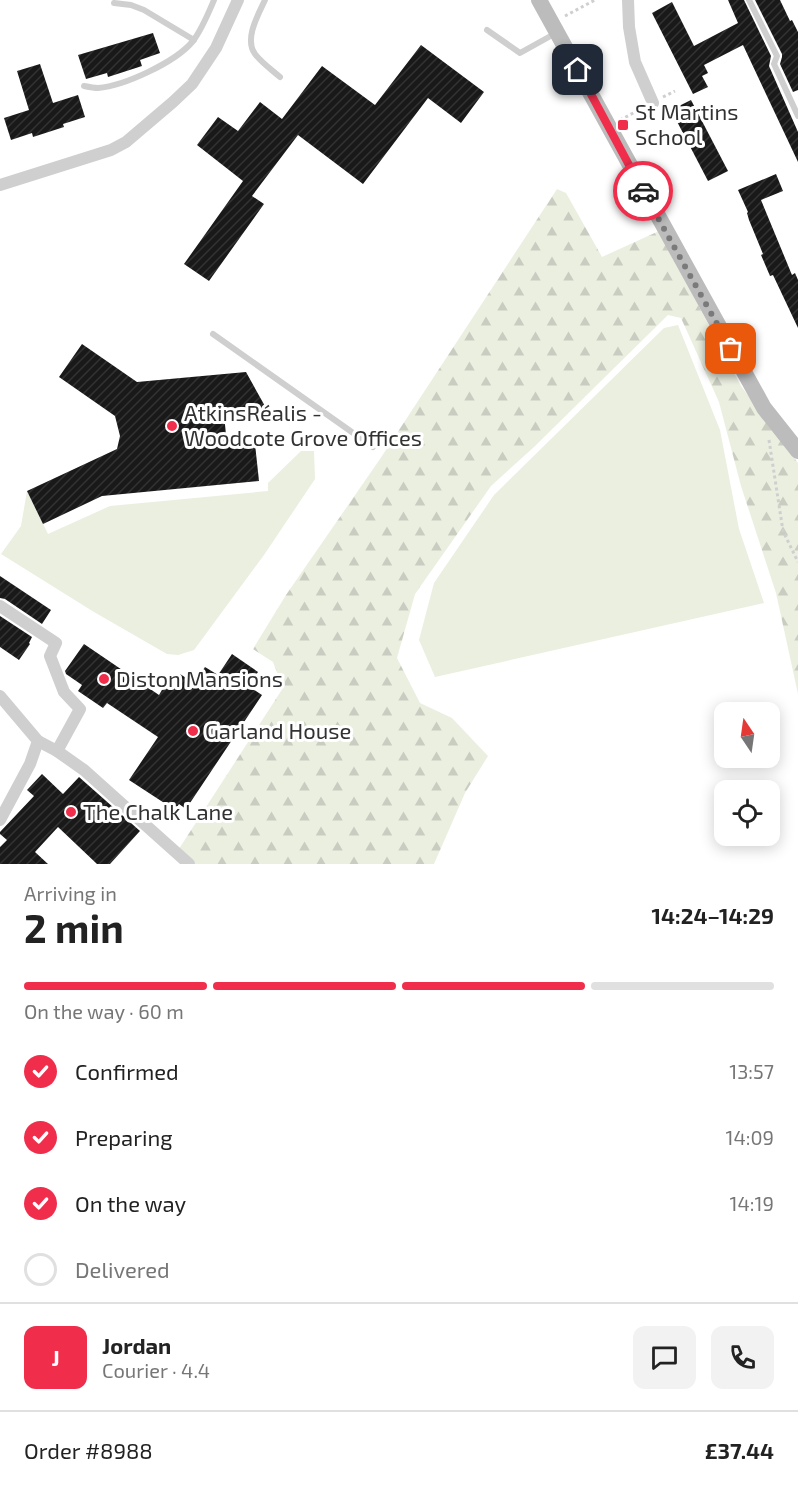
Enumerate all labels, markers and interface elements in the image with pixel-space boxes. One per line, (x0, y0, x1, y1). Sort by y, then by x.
pin (552, 44, 603, 95)
icon: home (561, 53, 594, 86)
place label: St Martins School (635, 98, 739, 149)
marker: St Martins School (616, 118, 630, 132)
courier (613, 161, 673, 221)
icon: car (627, 175, 660, 208)
pin (705, 323, 756, 374)
icon: bag (714, 332, 747, 365)
place label: AtkinsRéalis - Woodcote Grove Offices (184, 399, 422, 450)
marker: AtkinsRéalis - Woodcote Grove Offices (165, 419, 179, 433)
place label: Diston Mansions (116, 665, 283, 691)
marker: Diston Mansions (97, 672, 111, 686)
north arrow (714, 702, 780, 768)
map controls (714, 702, 780, 846)
place label: Garland House (205, 717, 351, 743)
marker: Garland House (186, 724, 200, 738)
button: locate (714, 780, 780, 846)
place label: The Chalk Lane (83, 798, 233, 824)
marker: The Chalk Lane (64, 805, 78, 819)
text: Arriving in (24, 881, 117, 905)
text: 14:24–14:29 (651, 902, 774, 928)
text: 2 min (24, 904, 124, 951)
text: On the way · 60 m (24, 999, 184, 1023)
icon: check (24, 1055, 57, 1088)
text: Confirmed (75, 1058, 179, 1084)
text: 13:57 (729, 1059, 774, 1083)
icon: check (24, 1121, 57, 1154)
text: Preparing (75, 1124, 173, 1150)
text: 14:09 (726, 1125, 774, 1149)
icon: check (24, 1187, 57, 1220)
text: On the way (75, 1190, 186, 1216)
text: 14:19 (730, 1191, 774, 1215)
text: Delivered (75, 1256, 170, 1282)
button: chat (633, 1326, 696, 1389)
button: phone (711, 1326, 774, 1389)
text: Jordan (102, 1332, 171, 1358)
text: J (51, 1344, 60, 1370)
text: Courier · 4.4 (102, 1358, 210, 1382)
text: Order #8988 (24, 1437, 153, 1463)
text: £37.44 (705, 1437, 774, 1463)

